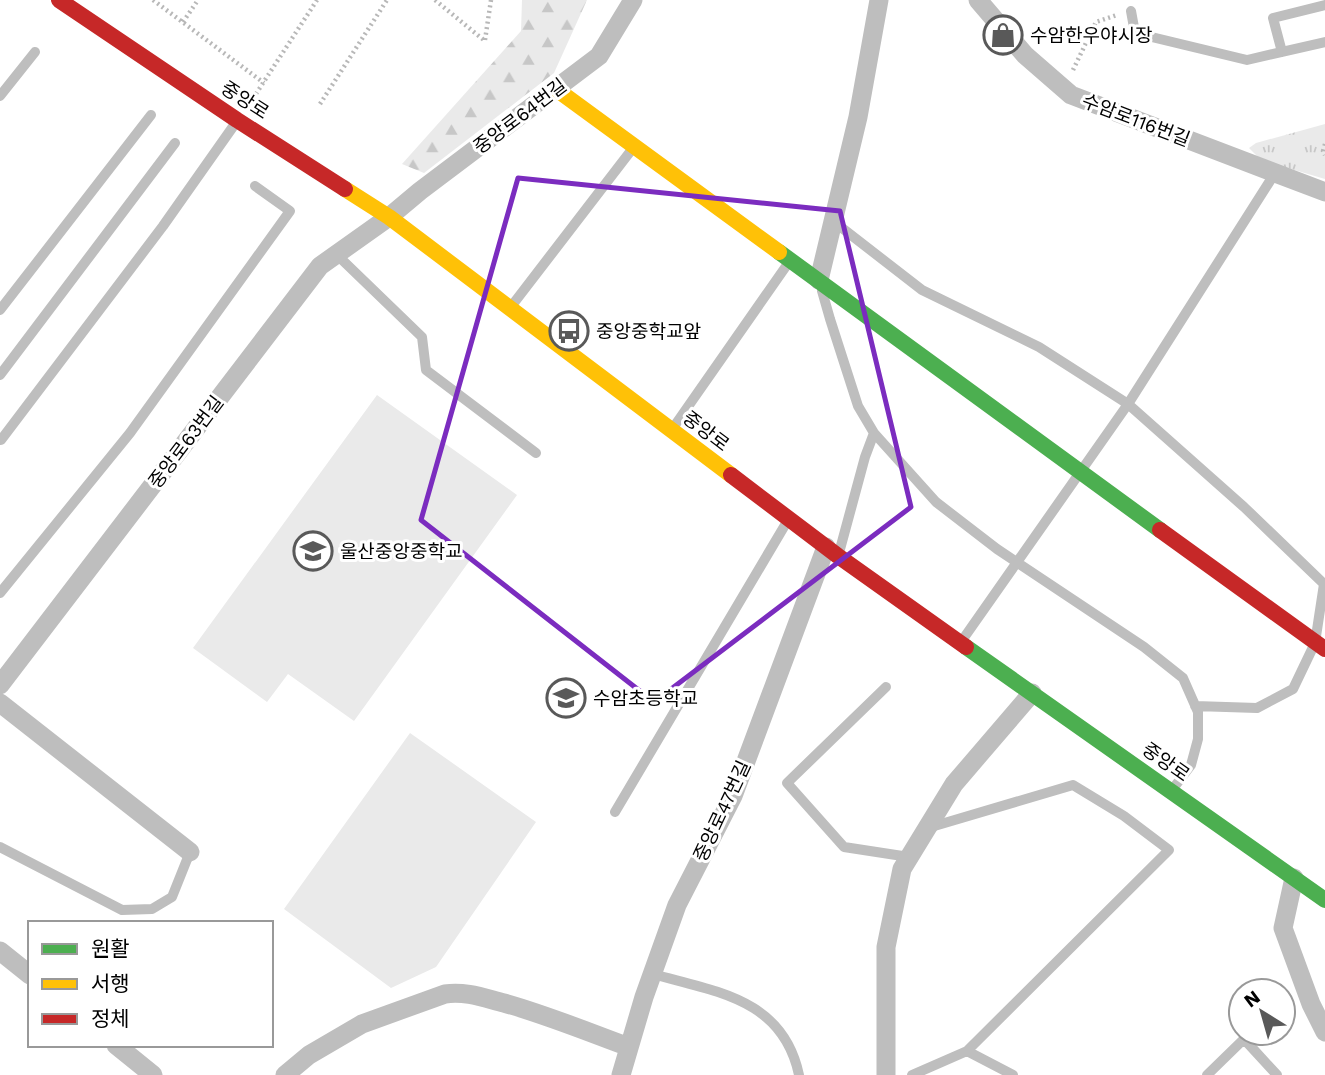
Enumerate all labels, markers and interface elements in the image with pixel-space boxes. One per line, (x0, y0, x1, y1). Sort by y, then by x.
shop icon: 수암한우야시장 (982, 14, 1024, 56)
place label: 수암한우야시장 (1030, 24, 1152, 47)
street label: 중앙로64번길 (469, 74, 571, 158)
street label: 중앙로 (217, 76, 273, 124)
street label: 수암로116번길 (1079, 89, 1193, 151)
bus stop icon: 중앙중학교앞 (548, 310, 590, 352)
place label: 중앙중학교앞 (596, 320, 701, 343)
street label: 중앙로63번길 (144, 391, 228, 493)
street label: 중앙로 (678, 406, 734, 456)
school or university icon: 울산중앙중학교 (292, 530, 334, 572)
place label: 울산중앙중학교 (340, 540, 462, 563)
school or university icon: 수암초등학교 (545, 677, 587, 719)
place label: 수암초등학교 (593, 687, 698, 710)
street label: 중앙로 (1138, 738, 1194, 786)
street label: 중앙로47번길 (689, 757, 755, 865)
legend (28, 921, 273, 1047)
text: 원활 (91, 936, 130, 961)
text: 서행 (91, 971, 130, 996)
north arrow (1227, 977, 1297, 1047)
text: N (1240, 985, 1265, 1012)
text: 정체 (91, 1006, 130, 1031)

